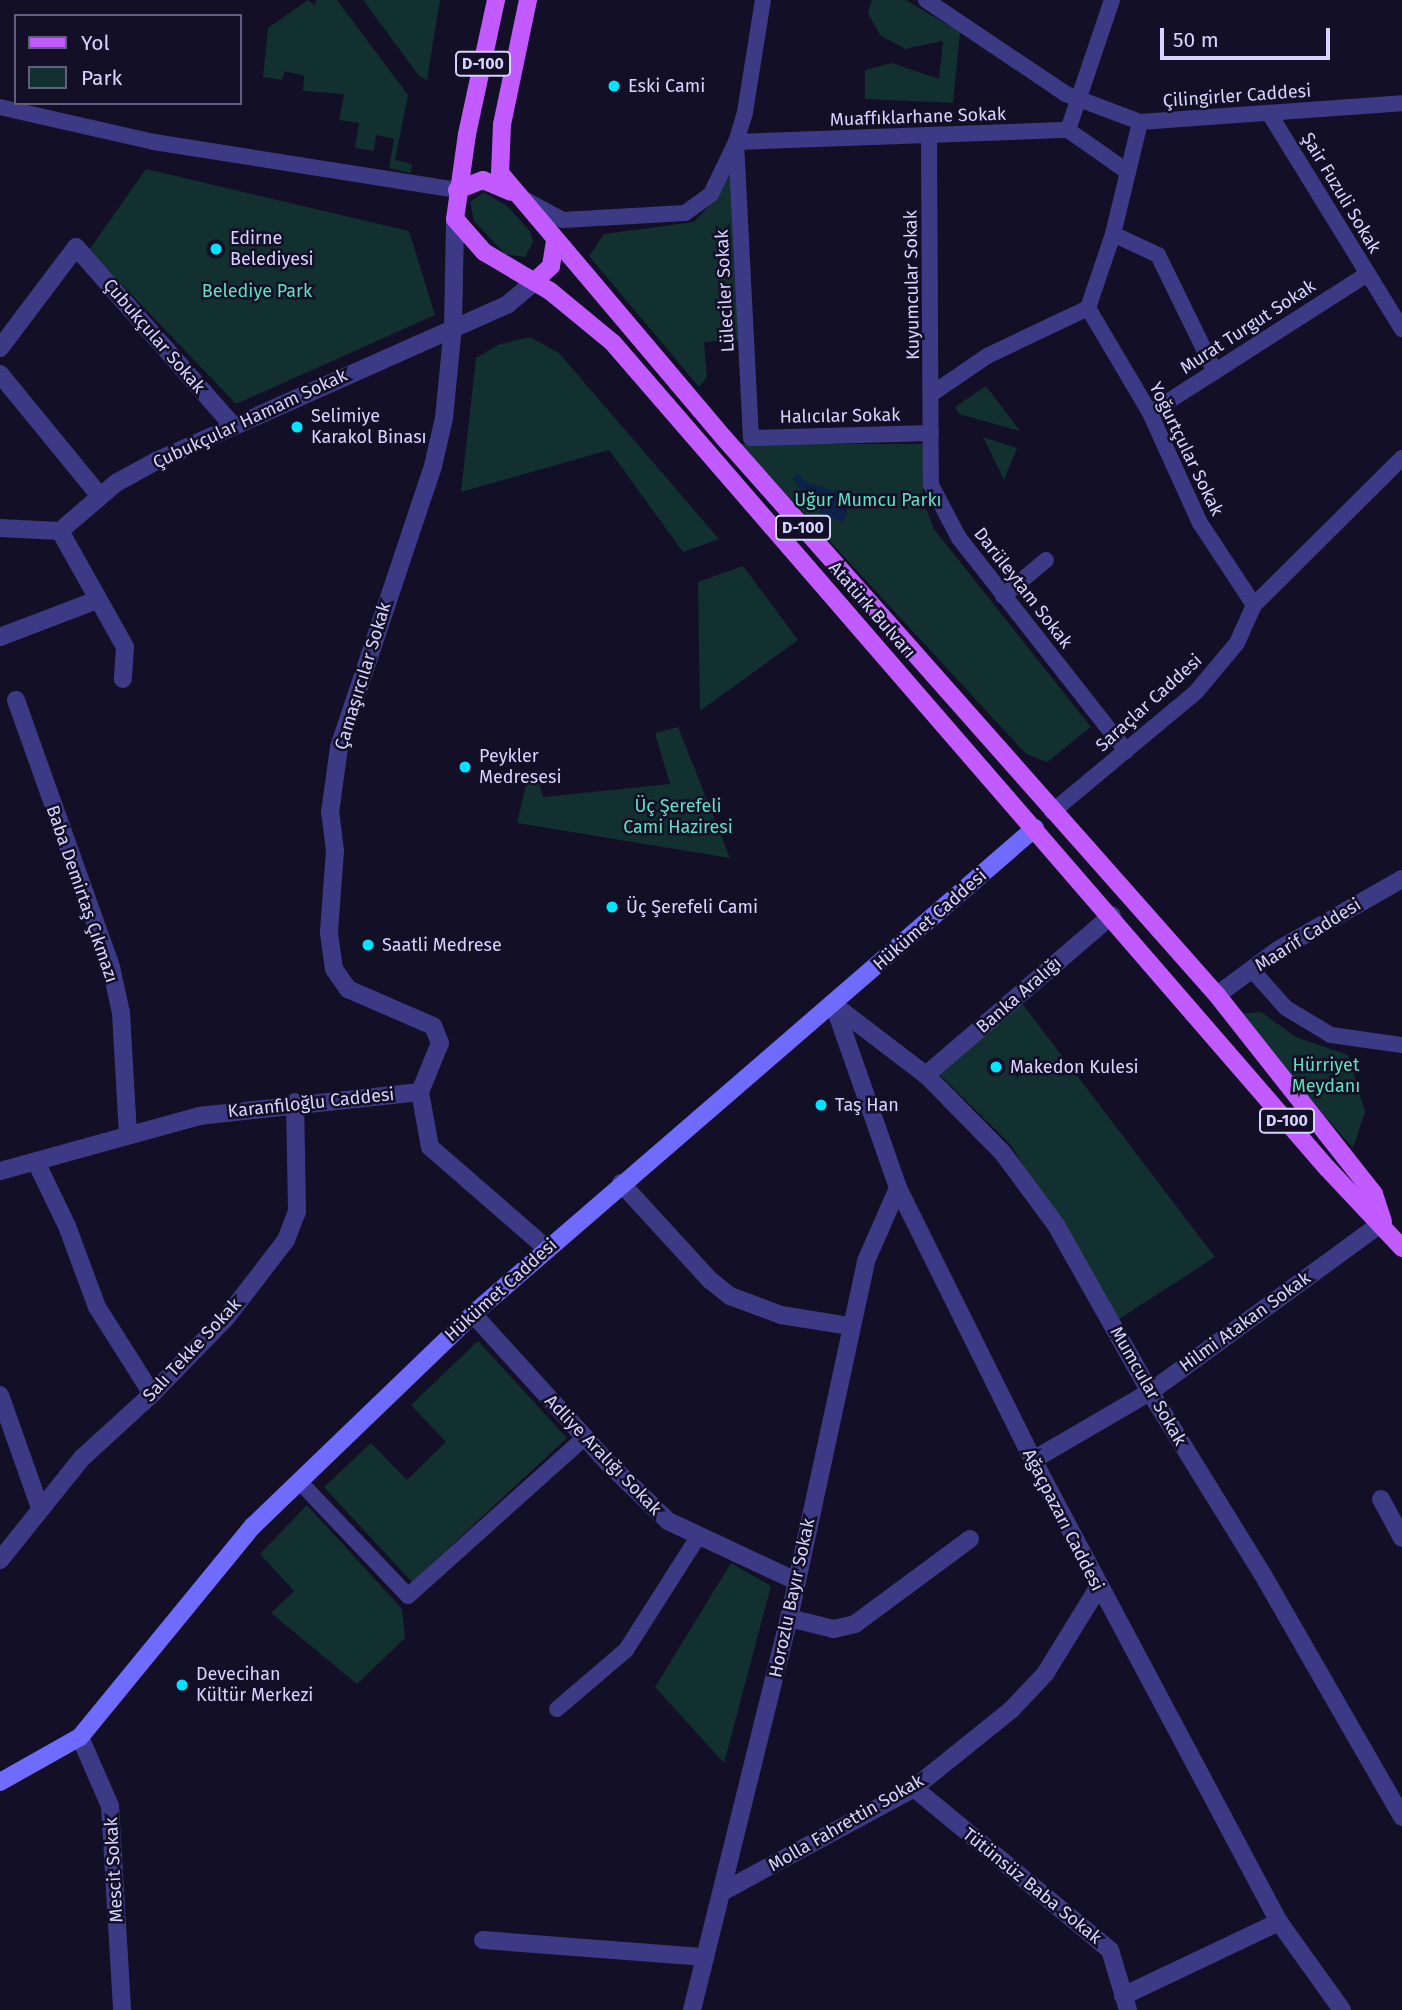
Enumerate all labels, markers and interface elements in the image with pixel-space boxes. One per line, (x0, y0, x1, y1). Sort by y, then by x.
legend (14, 14, 242, 105)
scale bar (1164, 14, 1334, 58)
text: 50 m (1173, 27, 1219, 53)
text: Yol (81, 30, 110, 56)
road number: D-100 (455, 52, 511, 76)
text: Park (81, 65, 122, 91)
place label: Eski Cami (628, 75, 705, 97)
marker: Eski Cami (606, 78, 622, 94)
street label: Çilingirler Caddesi (1162, 80, 1312, 112)
street label: Muaffıklarhane Sokak (830, 103, 1006, 131)
street label: Şair Fuzuli Sokak (1297, 129, 1385, 257)
street label: Kuyumcular Sokak (900, 210, 924, 360)
place label: Edirne Belediyesi (230, 228, 314, 270)
street label: Lüleciler Sokak (711, 229, 739, 353)
marker: Edirne Belediyesi (208, 241, 224, 257)
street label: Çubukçular Sokak (99, 274, 209, 398)
street label: Murat Turgut Sokak (1176, 275, 1320, 379)
park label: Belediye Park (202, 280, 312, 302)
street label: Çubukçular Hamam Sokak (149, 364, 351, 474)
street label: Yoğurtçular Sokak (1144, 379, 1228, 519)
street label: Halıcılar Sokak (779, 404, 901, 428)
place label: Selimiye Karakol Binası (311, 406, 427, 448)
marker: Selimiye Karakol Binası (289, 419, 305, 435)
park label: Uğur Mumcu Parkı (794, 489, 942, 511)
road number: D-100 (775, 516, 831, 540)
street label: Darüleytam Sokak (969, 523, 1077, 653)
street label: Atatürk Bulvarı (824, 557, 920, 663)
street label: Çamaşırcılar Sokak (330, 600, 396, 752)
street label: Saraçlar Caddesi (1091, 650, 1207, 756)
place label: Peykler Medresesi (479, 746, 561, 788)
marker: Peykler Medresesi (457, 759, 473, 775)
park label: Üç Şerefeli Cami Haziresi (623, 796, 733, 838)
street label: Baba Demirtaş Çıkmazı (41, 803, 123, 985)
street label: Hükümet Caddesi (869, 865, 991, 975)
street label: Maarif Caddesi (1251, 894, 1365, 976)
place label: Üç Şerefeli Cami (626, 896, 758, 918)
marker: Üç Şerefeli Cami (604, 899, 620, 915)
place label: Saatli Medrese (382, 934, 502, 956)
marker: Saatli Medrese (360, 937, 376, 953)
street label: Banka Aralığı (972, 952, 1066, 1038)
park label: Hürriyet Meydanı (1292, 1055, 1360, 1098)
place label: Makedon Kulesi (1010, 1056, 1139, 1078)
marker: Makedon Kulesi (988, 1059, 1004, 1075)
street label: Karanfiloğlu Caddesi (227, 1084, 395, 1122)
place label: Taş Han (835, 1094, 899, 1116)
marker: Taş Han (813, 1097, 829, 1113)
road number: D-100 (1259, 1108, 1315, 1134)
street label: Hükümet Caddesi (441, 1234, 561, 1346)
street label: Hilmi Atakan Sokak (1175, 1267, 1315, 1377)
street label: Salı Tekke Sokak (138, 1294, 246, 1406)
street label: Mumcular Sokak (1105, 1323, 1191, 1449)
street label: Adliye Aralığı Sokak (540, 1390, 666, 1520)
street label: Ağaçpazarı Caddesi (1018, 1445, 1108, 1595)
street label: Horozlu Bayır Sokak (765, 1516, 819, 1680)
place label: Devecihan Kültür Merkezi (196, 1664, 313, 1706)
marker: Devecihan Kültür Merkezi (174, 1677, 190, 1693)
street label: Molla Fahrettin Sokak (765, 1770, 927, 1876)
street label: Mescit Sokak (100, 1817, 128, 1923)
street label: Tütünsüz Baba Sokak (958, 1823, 1106, 1949)

